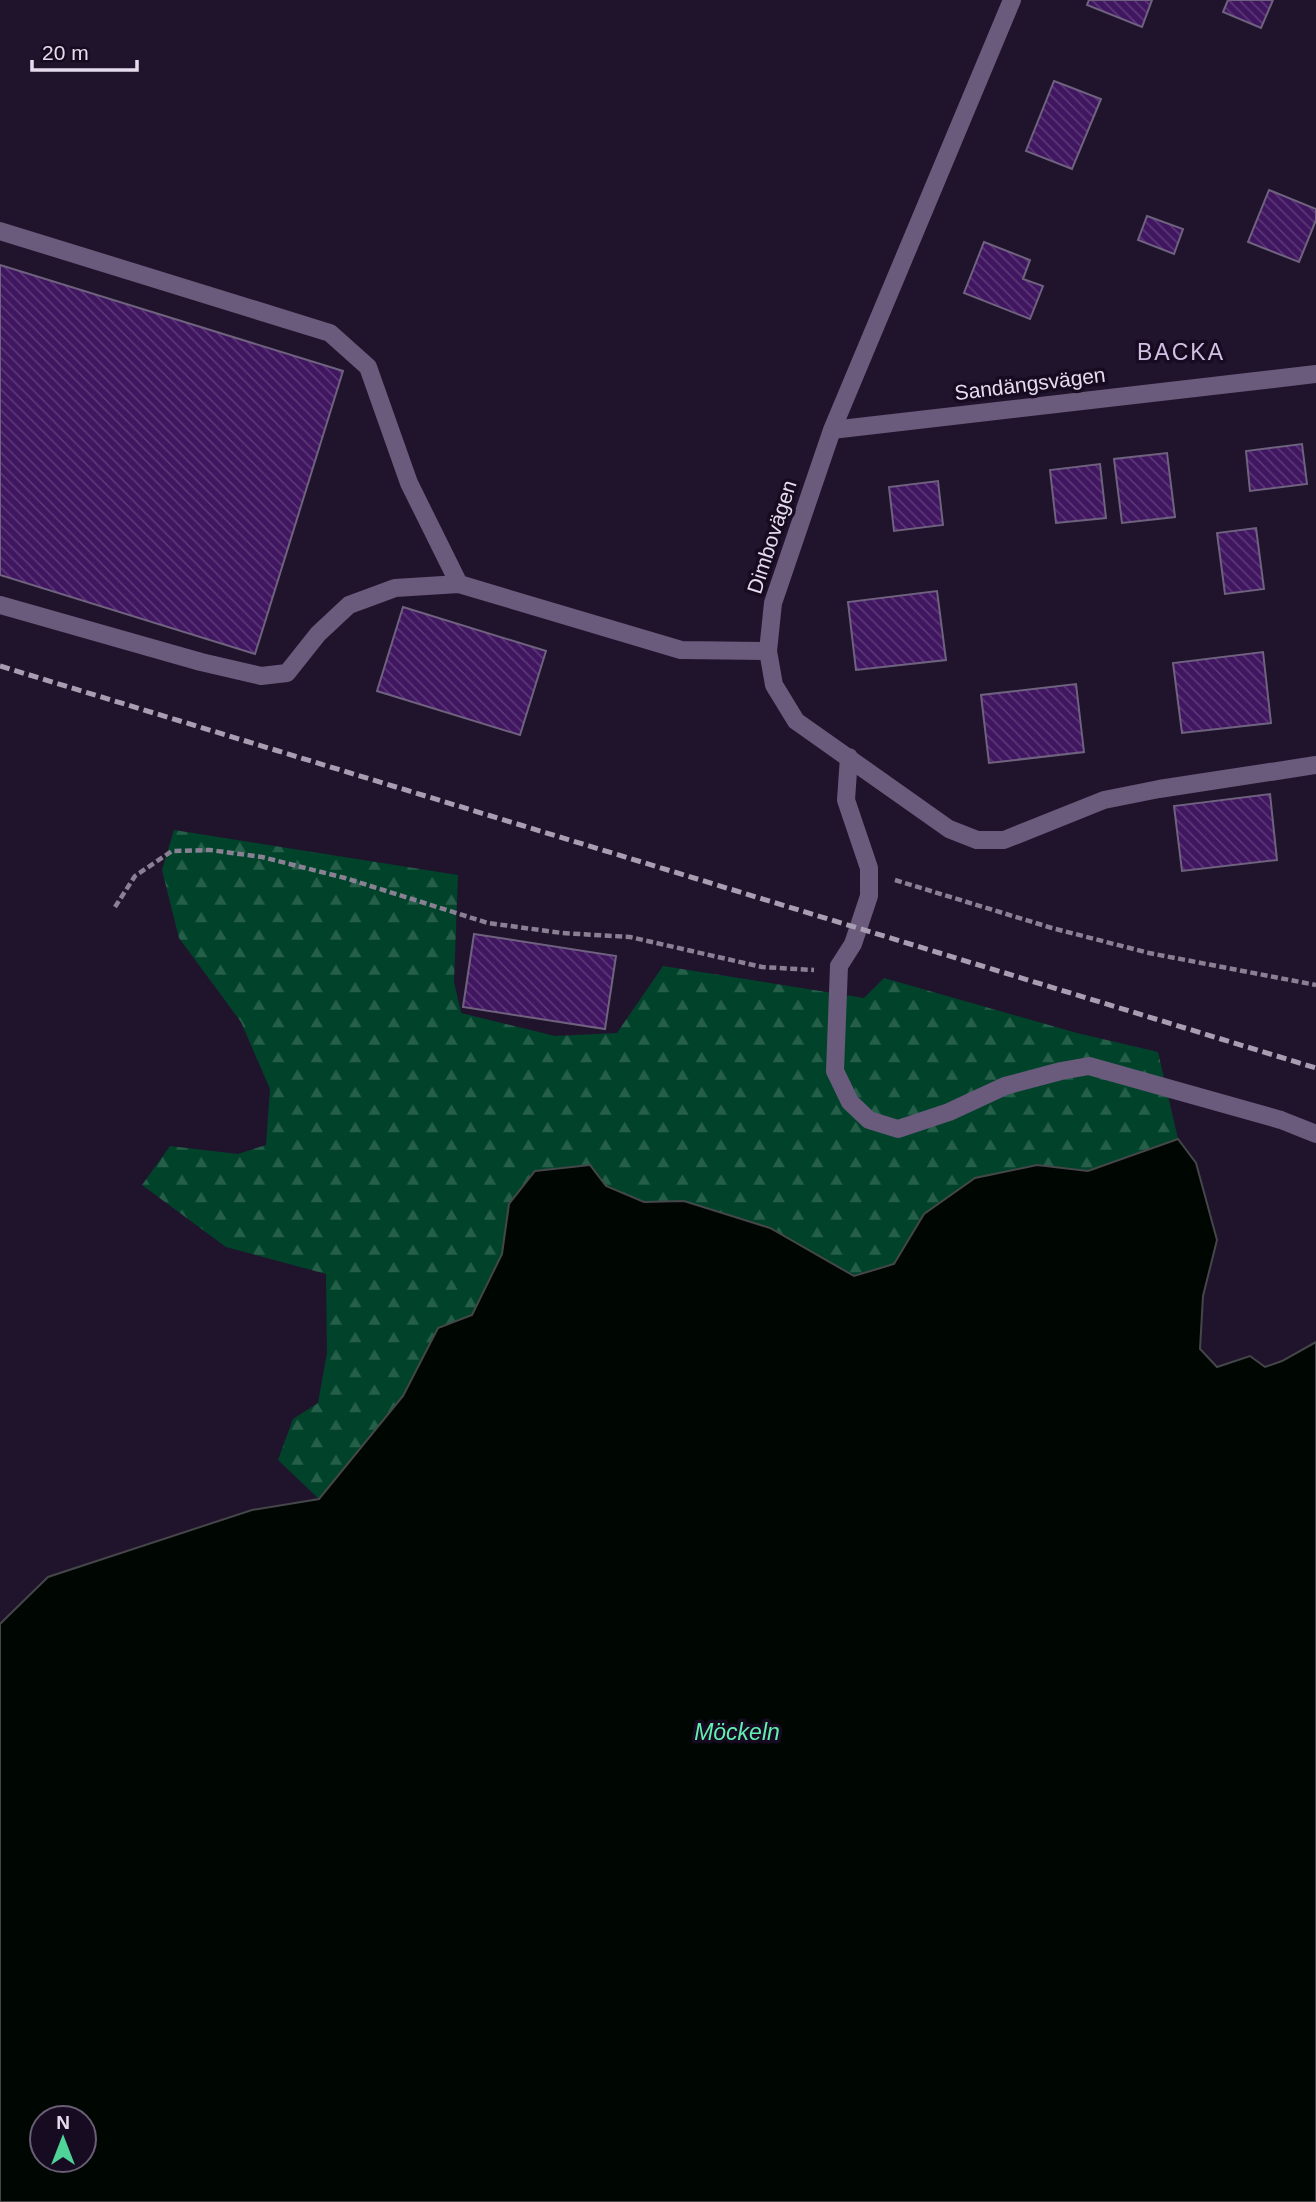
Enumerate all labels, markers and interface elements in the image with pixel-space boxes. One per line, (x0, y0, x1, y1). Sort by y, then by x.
scale bar (32, 28, 136, 72)
text: 20 m (42, 41, 89, 64)
district label: BACKA (1137, 339, 1225, 365)
street label: Sandängsvägen (953, 363, 1107, 404)
street label: Dimbovägen (742, 477, 801, 596)
water label: Möckeln (694, 1719, 780, 1745)
north arrow (28, 2104, 98, 2174)
text: N (56, 2112, 70, 2133)

